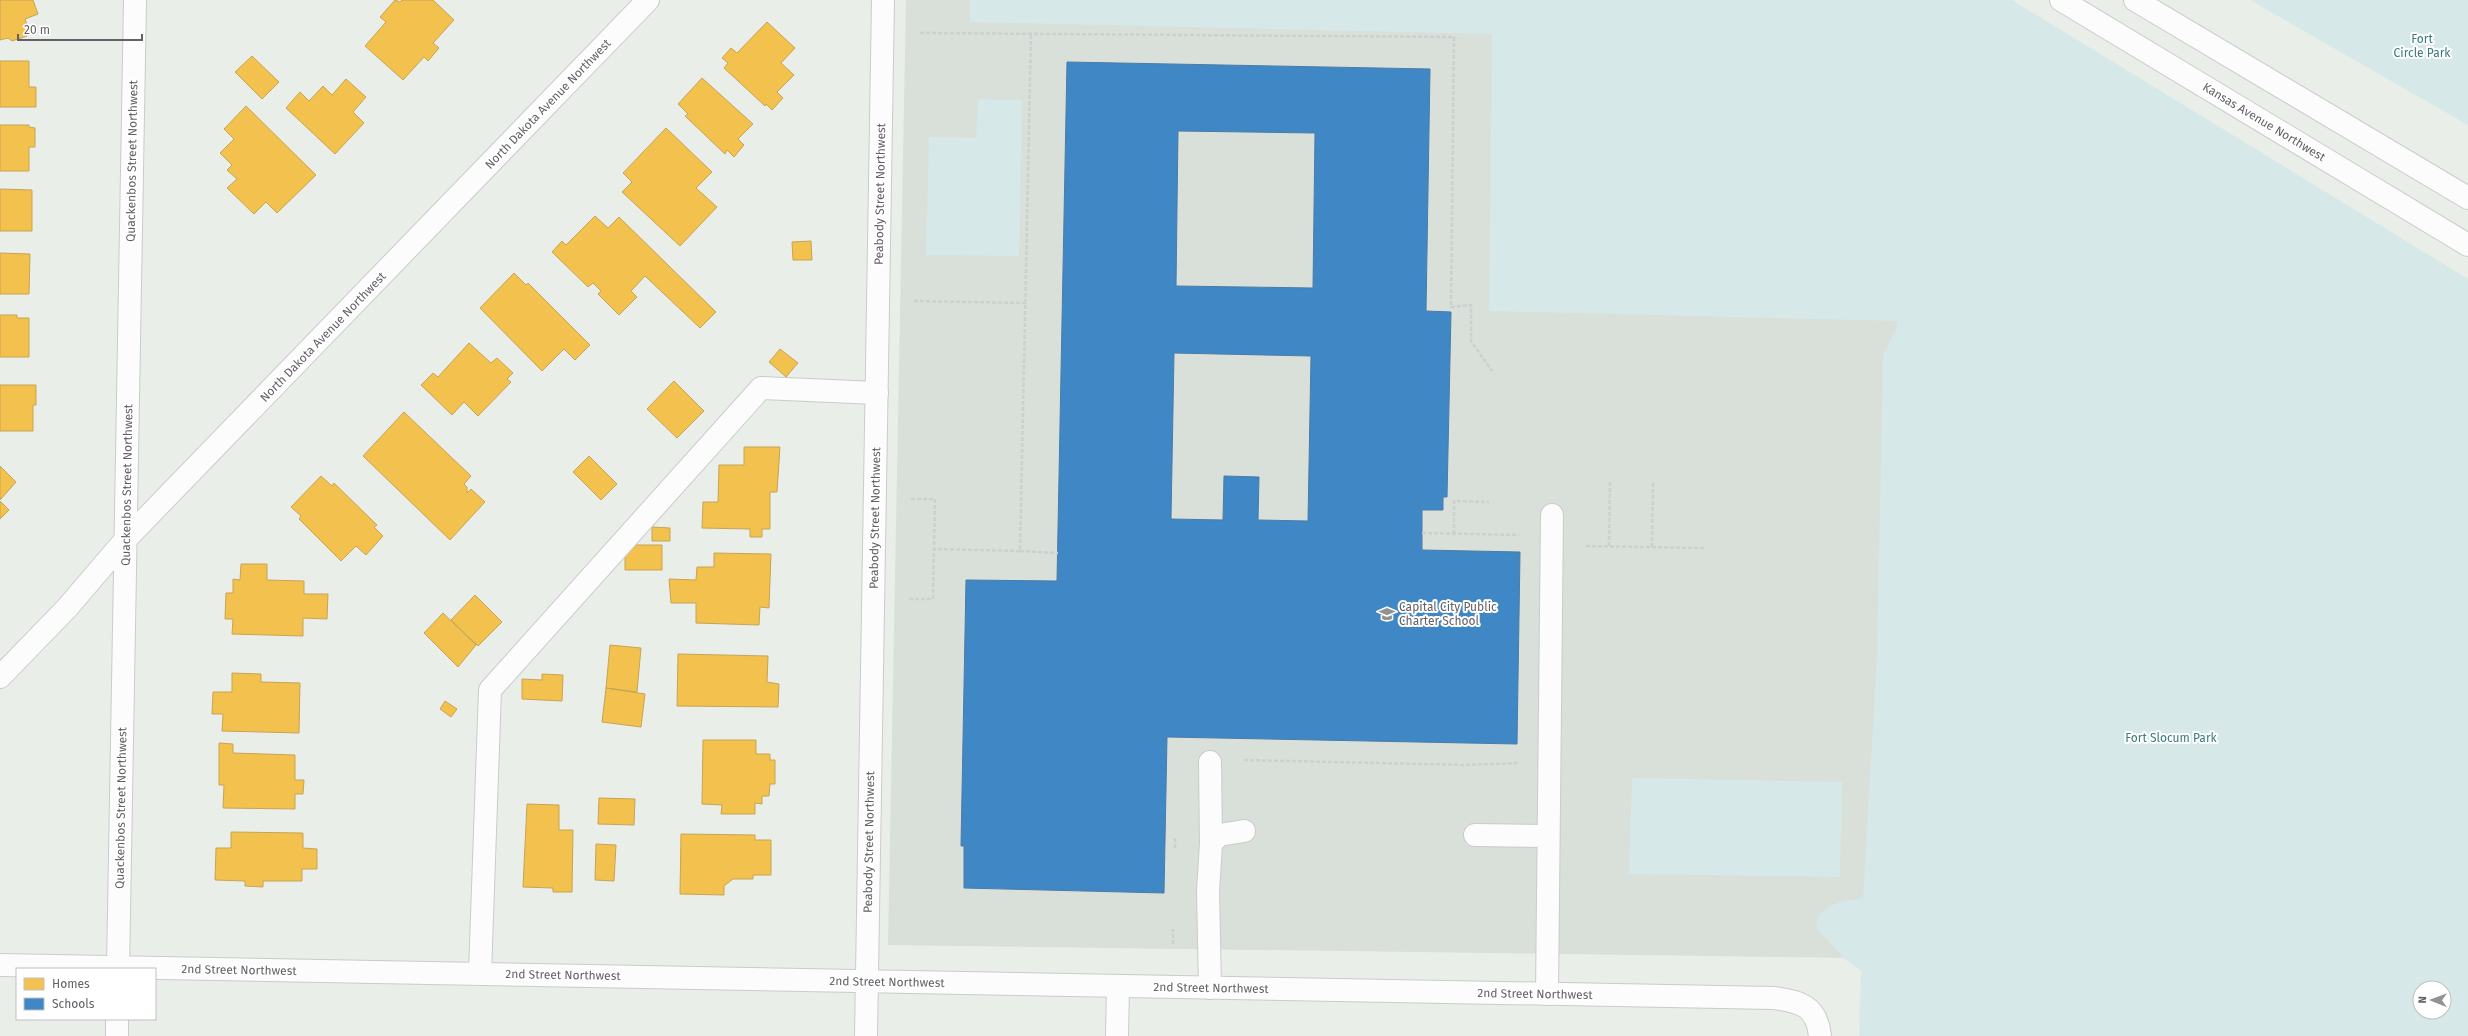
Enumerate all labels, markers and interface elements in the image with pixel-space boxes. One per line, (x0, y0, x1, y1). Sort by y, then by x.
scale bar (18, 16, 142, 42)
text: 20 m (24, 23, 50, 37)
park label: Fort Circle Park (2394, 32, 2451, 60)
street label: North Dakota Avenue Northwest (482, 36, 614, 172)
street label: Quackenbos Street Northwest (124, 79, 140, 242)
street label: Kansas Avenue Northwest (2200, 80, 2328, 165)
street label: Peabody Street Northwest (872, 122, 888, 265)
street label: North Dakota Avenue Northwest (257, 269, 389, 405)
street label: Quackenbos Street Northwest (119, 403, 135, 566)
street label: Peabody Street Northwest (867, 446, 883, 589)
place label: Capital City Public Charter School (1399, 600, 1497, 628)
school or university icon: Capital City Public Charter School (1378, 605, 1396, 623)
street label: Quackenbos Street Northwest (113, 726, 129, 889)
park label: Fort Slocum Park (2125, 731, 2218, 745)
street label: Peabody Street Northwest (861, 770, 877, 913)
street label: 2nd Street Northwest (181, 962, 297, 978)
street label: 2nd Street Northwest (505, 967, 621, 983)
legend (16, 968, 156, 1020)
street label: 2nd Street Northwest (829, 974, 945, 990)
text: Homes (52, 977, 90, 991)
street label: 2nd Street Northwest (1153, 980, 1269, 996)
north arrow (2412, 980, 2452, 1020)
street label: 2nd Street Northwest (1477, 986, 1593, 1002)
text: N (2416, 996, 2429, 1004)
text: Schools (52, 997, 95, 1011)

